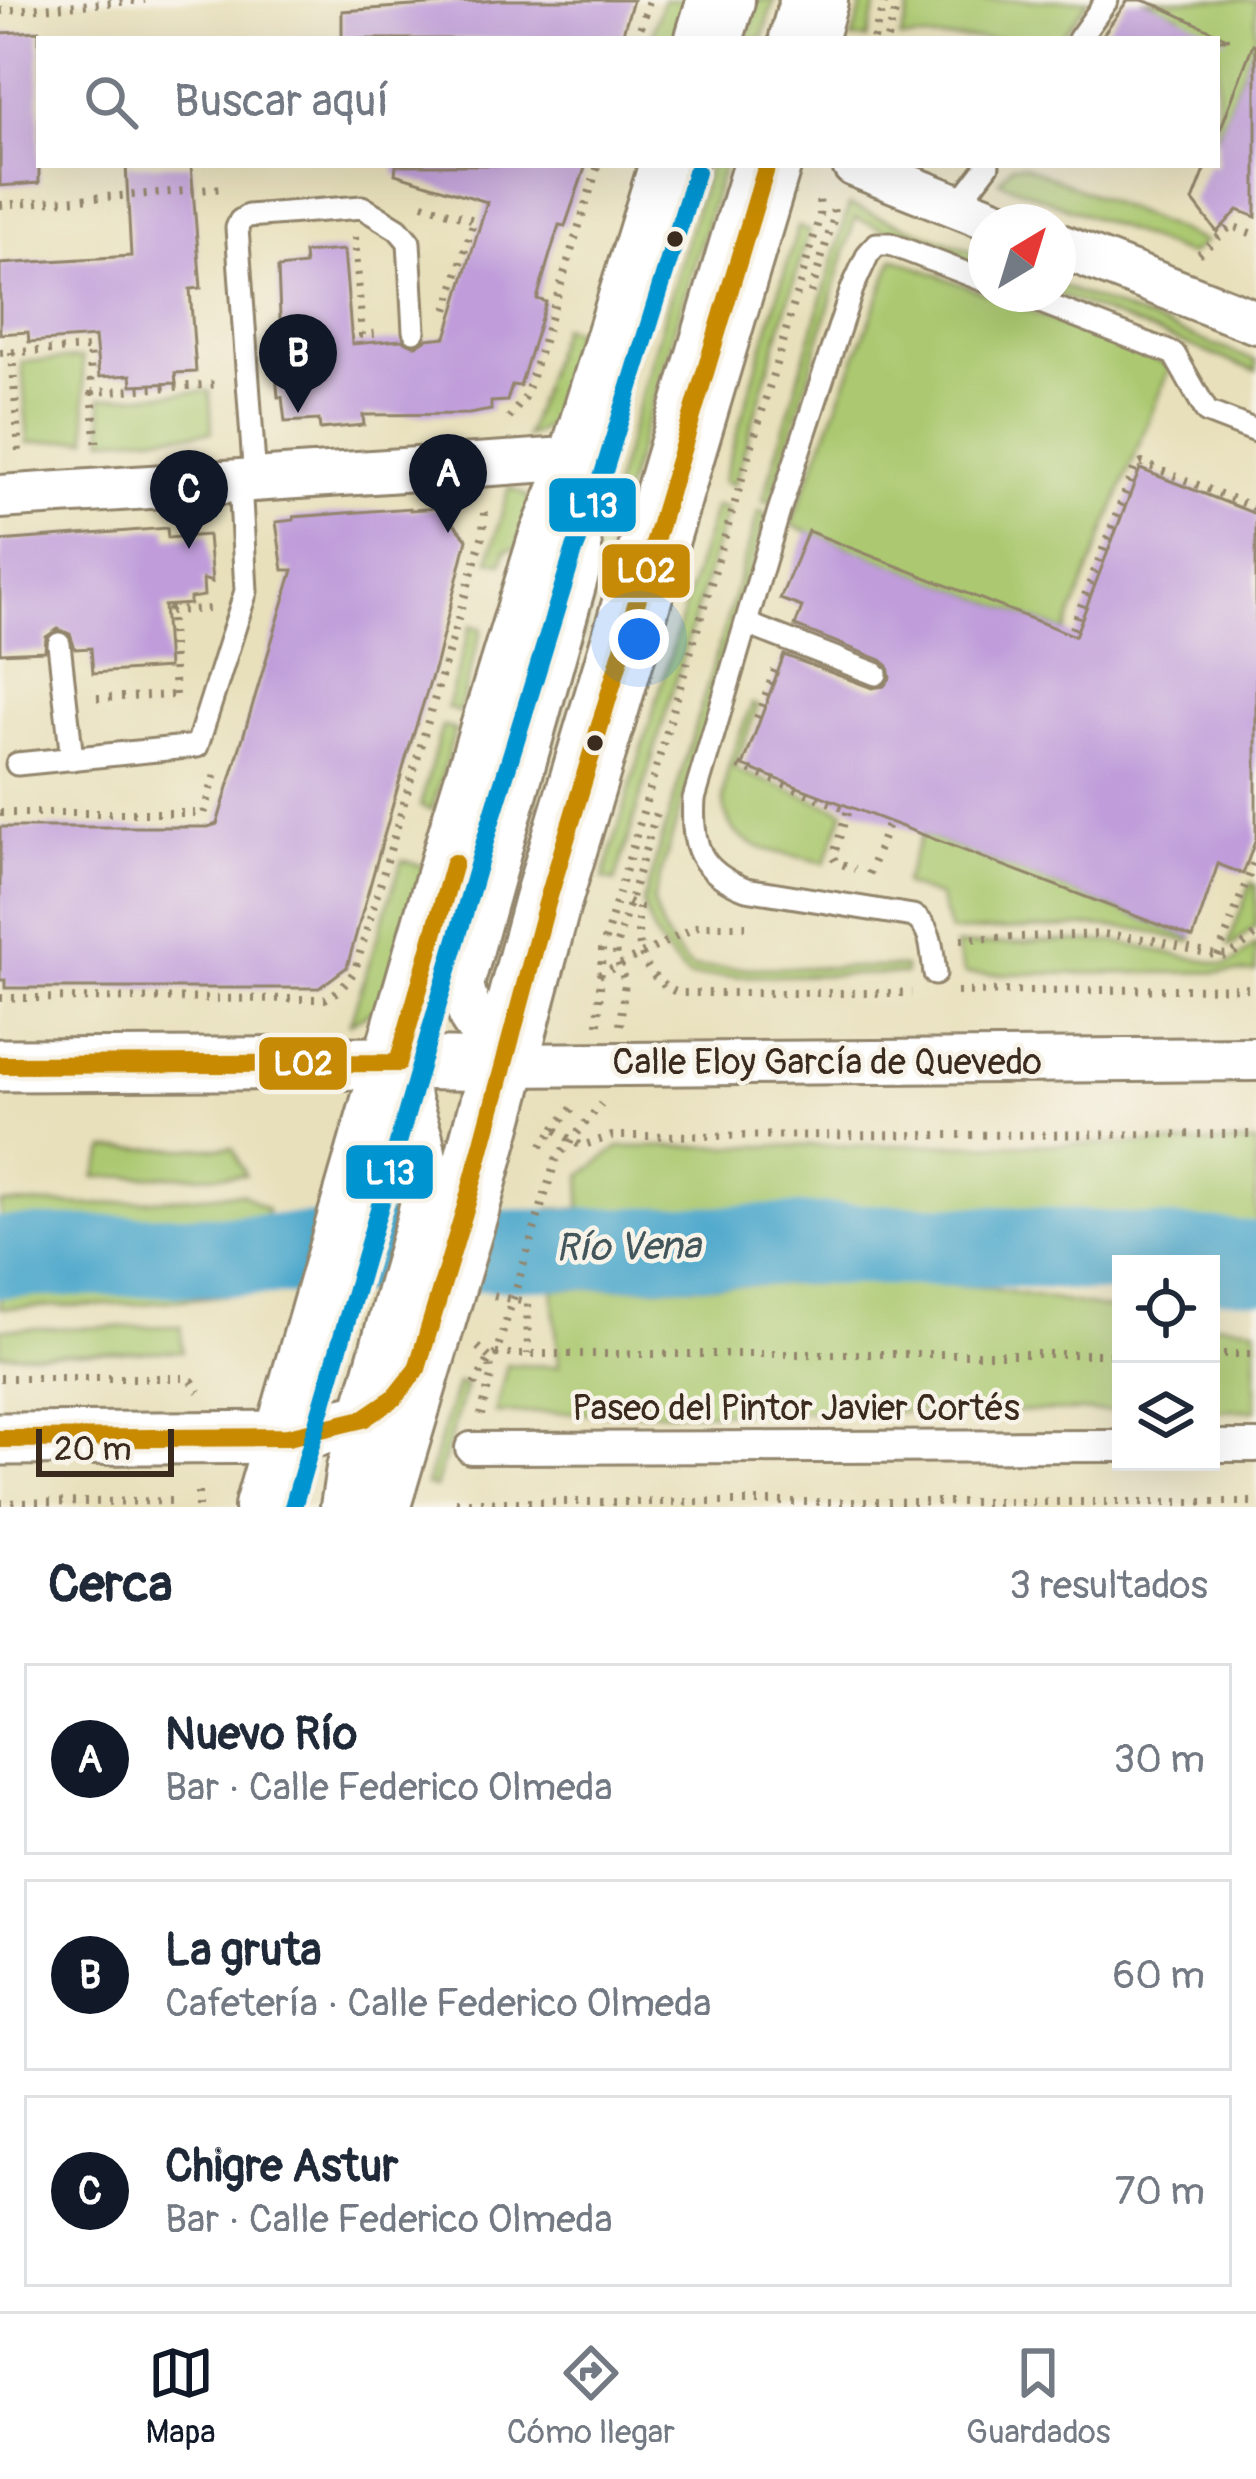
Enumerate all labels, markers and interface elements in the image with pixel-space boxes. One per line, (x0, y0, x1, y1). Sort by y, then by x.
search box (36, 36, 1220, 168)
icon: search (78, 69, 144, 135)
text: Buscar aquí (174, 74, 389, 130)
north arrow (968, 204, 1076, 312)
unlabelled marker (664, 228, 686, 250)
pin: B (259, 314, 337, 413)
pin: A (409, 434, 487, 533)
pin: C (150, 450, 228, 549)
line badge: L13 (547, 476, 638, 534)
text: L13 (568, 486, 618, 527)
line badge: L02 (600, 542, 692, 600)
text: L02 (616, 551, 676, 592)
your location (609, 609, 669, 669)
unlabelled marker (584, 732, 606, 754)
line badge: L02 (257, 1035, 349, 1092)
street label: Calle Eloy García de Quevedo (612, 1040, 1042, 1085)
text: L02 (273, 1044, 333, 1085)
line badge: L13 (344, 1143, 435, 1201)
text: L13 (365, 1153, 415, 1194)
water label: Río Vena (555, 1221, 703, 1273)
map controls (1112, 1255, 1220, 1471)
button: locate (1112, 1255, 1220, 1363)
button: layers (1112, 1363, 1220, 1471)
street label: Paseo del Pintor Javier Cortés (572, 1386, 1020, 1431)
scale bar (36, 1423, 174, 1476)
text: 20 m (54, 1429, 131, 1470)
text: Cerca (48, 1553, 172, 1617)
text: 3 resultados (1009, 1561, 1208, 1610)
text: Nuevo Río (165, 1707, 357, 1763)
text: A (77, 1735, 103, 1784)
text: 30 m (1114, 1735, 1205, 1784)
text: Bar · Calle Federico Olmeda (165, 1763, 613, 1812)
text: La gruta (165, 1923, 321, 1979)
text: B (79, 1951, 101, 2000)
text: 60 m (1113, 1951, 1205, 2000)
text: Cafetería · Calle Federico Olmeda (165, 1979, 711, 2028)
text: Chigre Astur (165, 2139, 398, 2195)
text: C (78, 2167, 102, 2216)
text: 70 m (1115, 2167, 1205, 2216)
text: Bar · Calle Federico Olmeda (165, 2195, 613, 2244)
tab: Mapa (146, 2340, 216, 2453)
tab: Cómo llegar (507, 2340, 675, 2453)
tab: Guardados (966, 2340, 1110, 2453)

